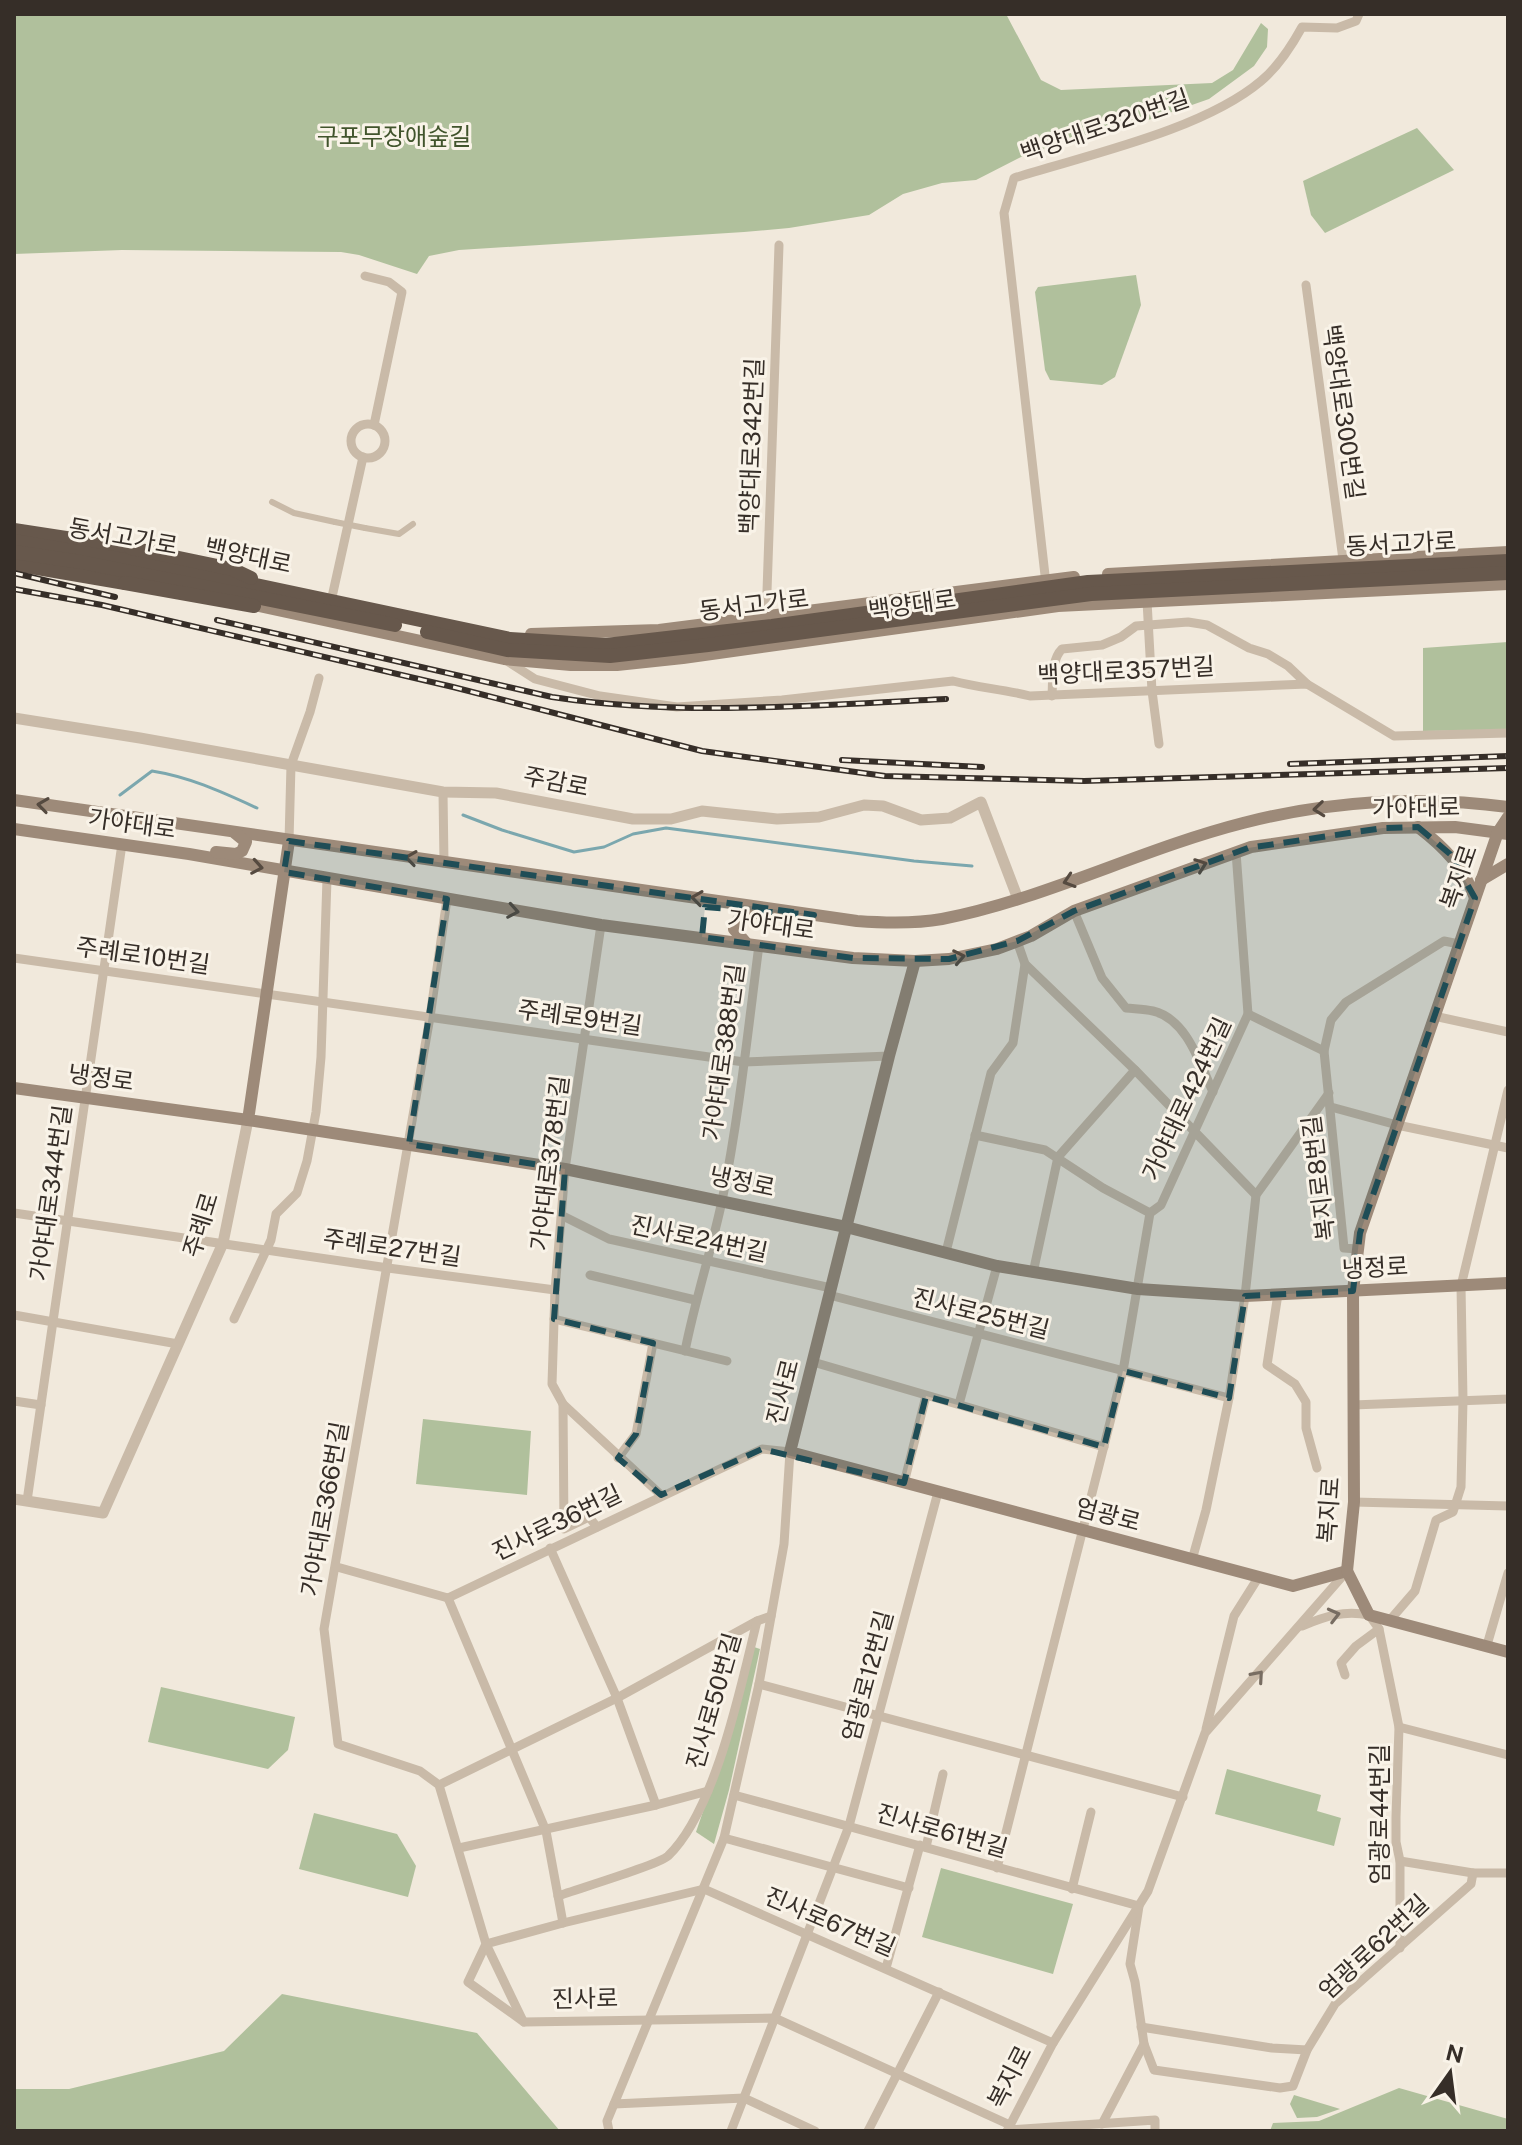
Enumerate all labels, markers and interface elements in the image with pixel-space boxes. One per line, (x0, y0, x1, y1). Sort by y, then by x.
street label: 백양대로320번길 (1017, 83, 1193, 167)
park label: 구포무장애숲길 (317, 122, 471, 150)
street label: 백양대로300번길 (1318, 322, 1370, 501)
street label: 백양대로342번길 (734, 357, 768, 535)
street label: 동서고가로 (66, 513, 180, 559)
street label: 동서고가로 (1345, 526, 1457, 560)
street label: 백양대로 (202, 532, 294, 578)
street label: 동서고가로 (697, 583, 810, 625)
street label: 백양대로 (866, 584, 958, 624)
street label: 백양대로357번길 (1037, 651, 1215, 689)
street label: 주감로 (521, 761, 591, 801)
street label: 가야대로 (1372, 792, 1460, 822)
one-way arrow (36, 797, 50, 814)
one-way arrow (1312, 801, 1325, 818)
street label: 가야대로 (86, 803, 178, 843)
street label: 복지로 (1434, 841, 1482, 913)
one-way arrow (405, 850, 418, 867)
one-way arrow (250, 857, 264, 874)
one-way arrow (1193, 858, 1207, 874)
one-way arrow (1063, 871, 1077, 887)
one-way arrow (690, 890, 703, 907)
one-way arrow (507, 901, 520, 918)
street label: 가야대로 (725, 904, 817, 944)
street label: 주례로10번길 (74, 932, 212, 978)
one-way arrow (952, 949, 965, 966)
street label: 가야대로388번길 (697, 962, 749, 1142)
street label: 주례로9번길 (516, 994, 644, 1040)
street label: 가야대로424번길 (1136, 1012, 1236, 1185)
street label: 냉정로 (66, 1059, 136, 1095)
street label: 가야대로378번길 (524, 1074, 574, 1252)
street label: 가야대로344번길 (24, 1103, 76, 1283)
street label: 복지로8번길 (1296, 1114, 1340, 1242)
street label: 냉정로 (707, 1160, 778, 1202)
street label: 주례로 (177, 1189, 223, 1260)
street label: 진사로24번길 (628, 1210, 770, 1266)
street label: 주례로27번길 (321, 1223, 463, 1271)
street label: 냉정로 (1341, 1251, 1409, 1283)
street label: 진사로25번길 (910, 1283, 1053, 1344)
street label: 진사로 (760, 1356, 804, 1427)
street label: 가야대로366번길 (295, 1419, 353, 1598)
street label: 복지로 (1312, 1476, 1344, 1544)
street label: 진사로36번길 (487, 1479, 626, 1565)
street label: 엄광로 (1073, 1492, 1144, 1536)
street label: 엄광로12번길 (836, 1607, 898, 1744)
one-way arrow (1326, 1608, 1340, 1625)
street label: 진사로50번길 (680, 1629, 746, 1772)
one-way arrow (1248, 1670, 1263, 1685)
street label: 엄광로44번길 (1365, 1744, 1393, 1884)
street label: 진사로61번길 (873, 1798, 1011, 1862)
street label: 진사로67번길 (761, 1881, 900, 1961)
street label: 엄광로62번길 (1313, 1888, 1434, 2004)
street label: 진사로 (552, 1983, 618, 2013)
north arrow (1410, 2033, 1490, 2113)
text: N (1443, 2039, 1466, 2068)
street label: 복지로 (982, 2041, 1037, 2112)

